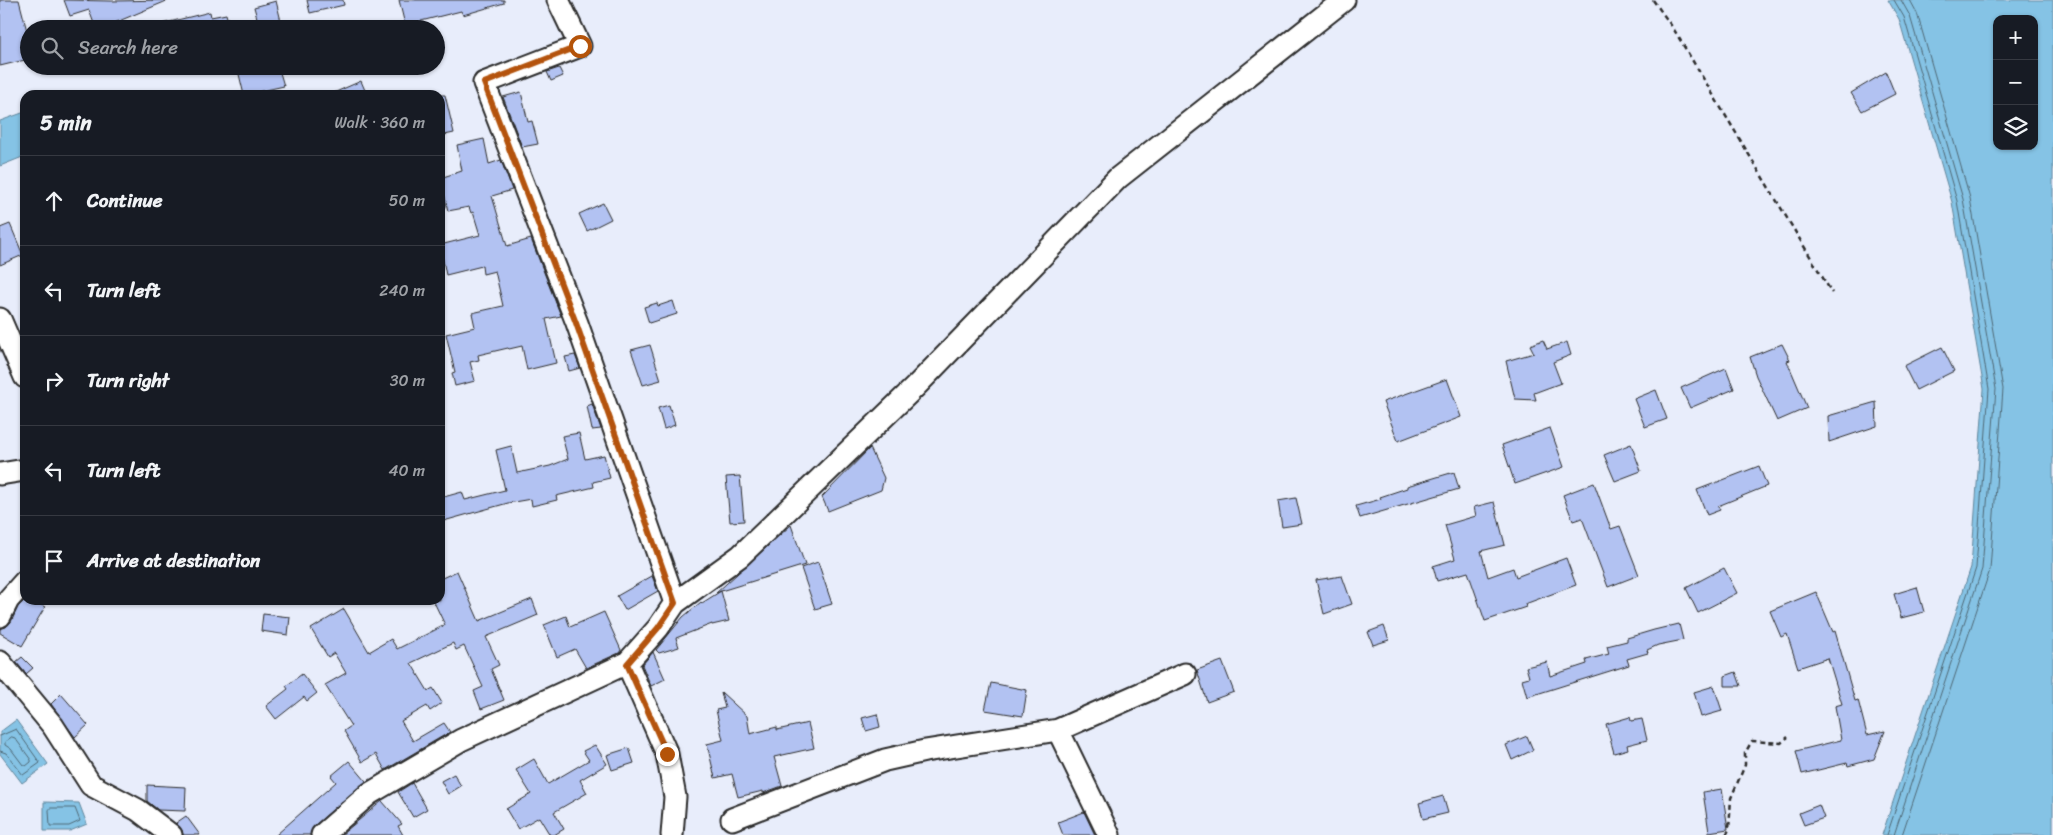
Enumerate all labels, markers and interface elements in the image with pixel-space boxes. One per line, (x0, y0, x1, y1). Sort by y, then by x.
map controls (1993, 15, 2038, 150)
button: + (1993, 15, 2038, 60)
search box (20, 20, 445, 75)
text: Search here (78, 31, 178, 64)
icon: search (38, 34, 66, 62)
route start (569, 35, 592, 58)
button: − (1993, 60, 2038, 105)
text: 5 min (40, 104, 92, 142)
button: layers (1993, 105, 2038, 150)
text: Walk · 360 m (335, 108, 425, 137)
text: Continue (87, 184, 163, 217)
text: 50 m (389, 186, 425, 215)
icon: ahead (40, 187, 68, 215)
text: Turn left (87, 274, 160, 307)
text: 240 m (379, 276, 425, 305)
icon: left (40, 277, 68, 305)
text: Turn right (87, 364, 169, 397)
text: 30 m (390, 366, 425, 395)
icon: right (40, 367, 68, 395)
text: Turn left (87, 454, 160, 487)
text: 40 m (388, 456, 425, 485)
icon: left (40, 457, 68, 485)
text: Arrive at destination (87, 544, 260, 577)
icon: arrive (40, 547, 68, 575)
route end (656, 743, 679, 766)

